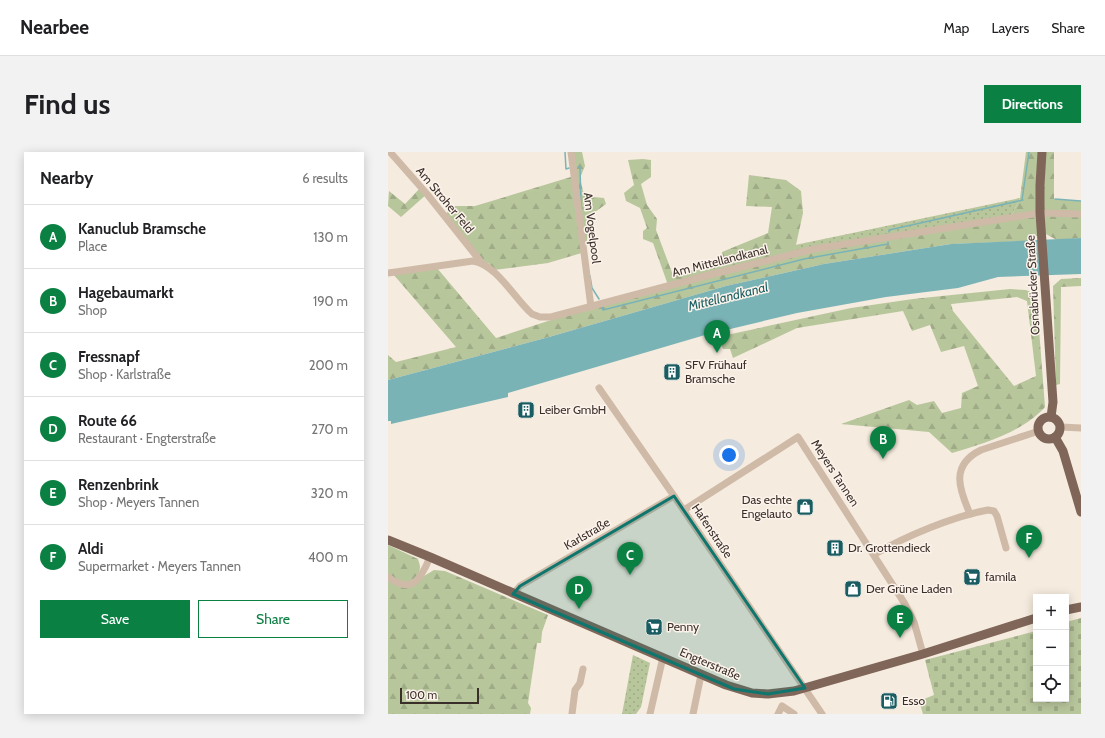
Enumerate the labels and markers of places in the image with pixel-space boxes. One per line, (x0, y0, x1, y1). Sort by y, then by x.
pin: A (704, 320, 730, 353)
place label: SFV Frühauf Bramsche (685, 357, 747, 386)
building icon: SFV Frühauf Bramsche (662, 362, 682, 382)
building icon: Leiber GmbH (516, 400, 536, 420)
place label: Leiber GmbH (539, 402, 606, 417)
pin: B (870, 426, 896, 459)
place label: Das echte Engelauto (741, 492, 792, 521)
shop icon: Das echte Engelauto (795, 497, 815, 517)
pin: F (1016, 525, 1042, 558)
building icon: Dr. Grottendieck (825, 538, 845, 558)
place label: Dr. Grottendieck (848, 540, 931, 555)
pin: C (617, 542, 643, 575)
supermarket icon: famila (962, 567, 982, 587)
place label: famila (985, 569, 1017, 584)
pin: D (566, 576, 592, 609)
shop icon: Der Grüne Laden (843, 579, 863, 599)
place label: Der Grüne Laden (866, 581, 952, 596)
pin: E (887, 605, 913, 638)
supermarket icon: Penny (644, 617, 664, 637)
place label: Penny (667, 619, 699, 634)
fuel station icon: Esso (879, 691, 899, 711)
place label: Esso (902, 693, 926, 708)

